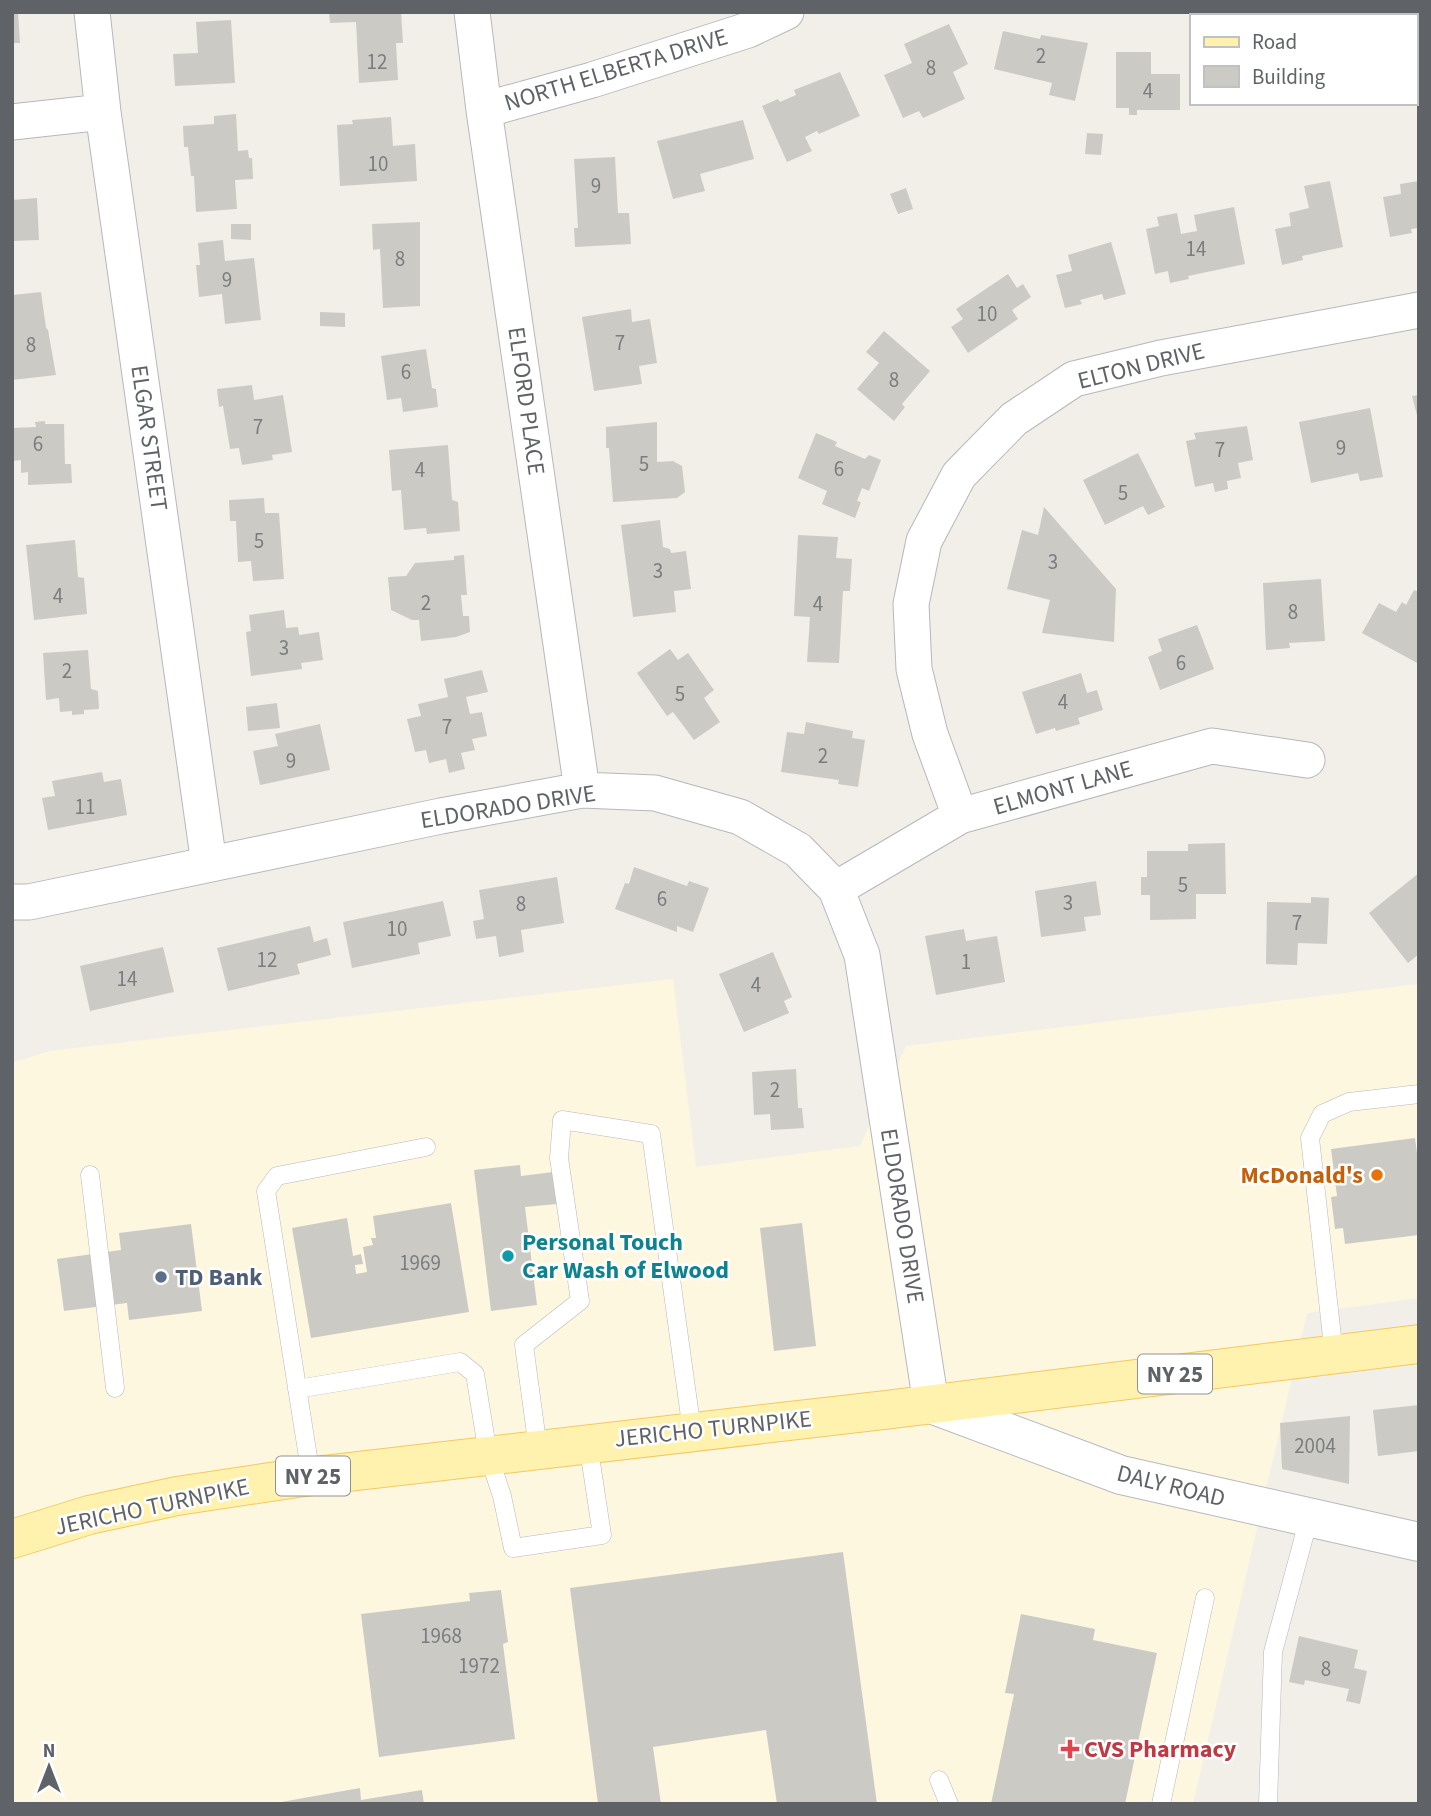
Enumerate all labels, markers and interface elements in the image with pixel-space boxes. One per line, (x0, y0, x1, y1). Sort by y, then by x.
legend (1190, 14, 1417, 105)
street label: NORTH ELBERTA DRIVE (500, 19, 732, 121)
text: Road (1252, 27, 1297, 57)
house number: 2 (1036, 41, 1046, 71)
house number: 12 (367, 47, 387, 77)
house number: 8 (926, 53, 936, 83)
text: Building (1252, 62, 1326, 92)
house number: 4 (1143, 76, 1153, 106)
house number: 10 (368, 149, 388, 179)
house number: 9 (591, 171, 601, 201)
house number: 14 (1186, 234, 1206, 264)
house number: 8 (395, 244, 405, 274)
house number: 9 (222, 265, 232, 295)
house number: 10 (977, 299, 997, 329)
street label: ELFORD PLACE (498, 325, 554, 477)
house number: 7 (615, 328, 625, 358)
house number: 8 (26, 330, 36, 360)
street label: ELTON DRIVE (1074, 333, 1208, 399)
house number: 6 (401, 357, 411, 387)
street label: ELGAR STREET (121, 363, 177, 513)
house number: 8 (889, 365, 899, 395)
house number: 7 (253, 412, 263, 442)
house number: 6 (33, 429, 43, 459)
house number: 9 (1336, 433, 1346, 463)
house number: 7 (1215, 435, 1225, 465)
house number: 5 (639, 449, 649, 479)
house number: 6 (834, 454, 844, 484)
house number: 4 (415, 455, 425, 485)
house number: 5 (1118, 478, 1128, 508)
house number: 5 (254, 526, 264, 556)
house number: 3 (1048, 547, 1058, 577)
house number: 3 (653, 556, 663, 586)
house number: 4 (53, 581, 63, 611)
house number: 2 (421, 588, 431, 618)
house number: 4 (813, 589, 823, 619)
house number: 8 (1288, 597, 1298, 627)
house number: 3 (279, 633, 289, 663)
house number: 6 (1176, 648, 1186, 678)
house number: 2 (62, 656, 72, 686)
house number: 5 (675, 679, 685, 709)
house number: 4 (1058, 687, 1068, 717)
house number: 7 (442, 712, 452, 742)
house number: 2 (818, 741, 828, 771)
house number: 9 (286, 746, 296, 776)
street label: ELMONT LANE (989, 751, 1137, 825)
street label: ELDORADO DRIVE (418, 776, 598, 838)
house number: 11 (75, 792, 95, 822)
house number: 5 (1178, 870, 1188, 900)
house number: 6 (657, 884, 667, 914)
house number: 3 (1063, 888, 1073, 918)
house number: 8 (516, 889, 526, 919)
house number: 7 (1292, 908, 1302, 938)
house number: 10 (387, 914, 407, 944)
house number: 12 (257, 945, 277, 975)
house number: 1 (961, 947, 971, 977)
house number: 14 (117, 964, 137, 994)
house number: 4 (751, 970, 761, 1000)
house number: 2 (770, 1075, 780, 1105)
street label: ELDORADO DRIVE (871, 1126, 933, 1306)
place label: McDonald's (1241, 1158, 1363, 1193)
marker: McDonald's (1369, 1167, 1385, 1183)
place label: Personal Touch Car Wash of Elwood (522, 1225, 729, 1288)
house number: 1969 (399, 1248, 441, 1278)
marker: Personal Touch Car Wash of Elwood (500, 1248, 516, 1264)
place label: TD Bank (175, 1260, 263, 1295)
marker: TD Bank (153, 1269, 169, 1285)
road number: NY 25 (1138, 1354, 1212, 1394)
street label: JERICHO TURNPIKE (613, 1401, 813, 1457)
house number: 2004 (1294, 1431, 1336, 1461)
road number: NY 25 (276, 1456, 350, 1496)
street label: DALY ROAD (1113, 1456, 1229, 1516)
street label: JERICHO TURNPIKE (51, 1469, 253, 1545)
house number: 1968 (420, 1621, 462, 1651)
house number: 1972 (458, 1651, 500, 1681)
house number: 8 (1321, 1654, 1331, 1684)
north arrow (14, 1732, 84, 1802)
place label: CVS Pharmacy (1084, 1732, 1237, 1767)
text: N (43, 1738, 55, 1765)
marker: CVS Pharmacy (1062, 1741, 1078, 1757)

